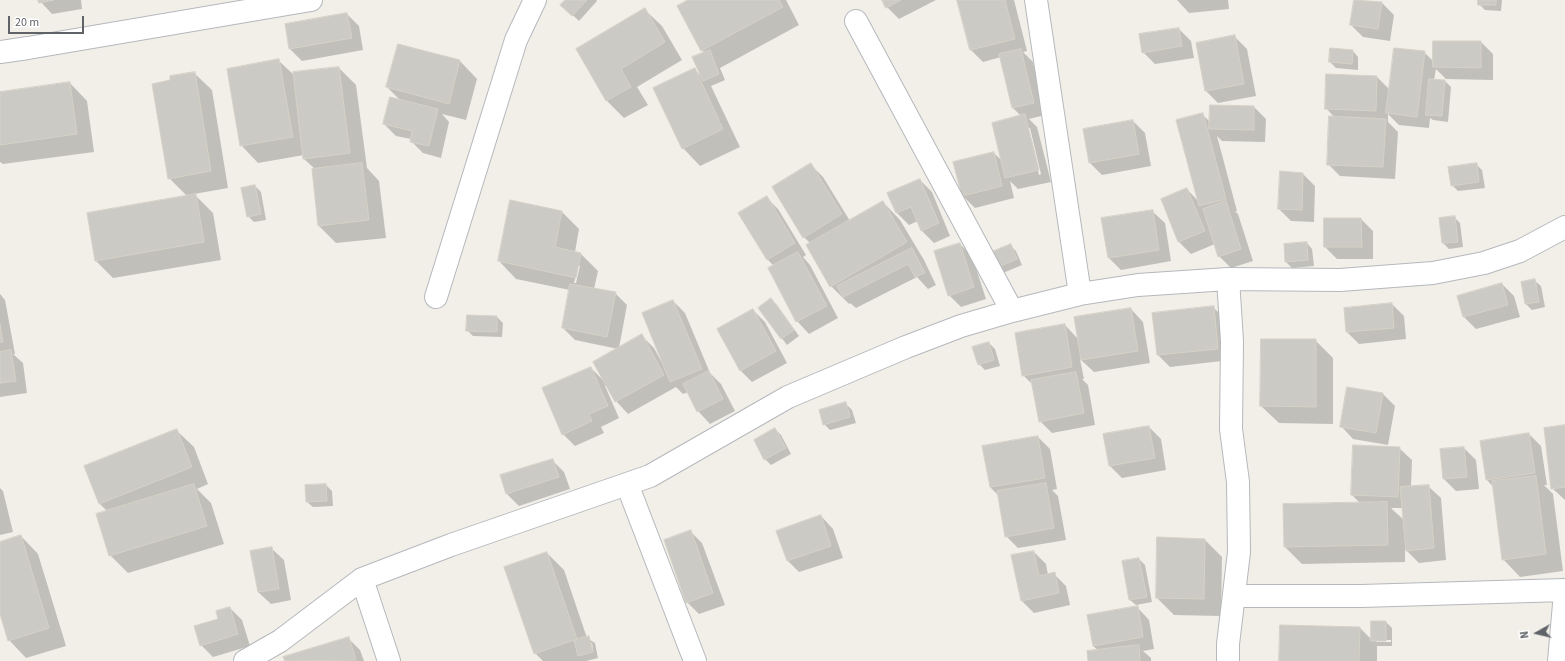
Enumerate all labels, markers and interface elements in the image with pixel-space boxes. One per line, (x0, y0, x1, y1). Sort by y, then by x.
scale bar (10, 8, 86, 34)
text: 20 m (15, 14, 39, 31)
north arrow (1517, 613, 1557, 653)
text: N (1517, 630, 1533, 639)

